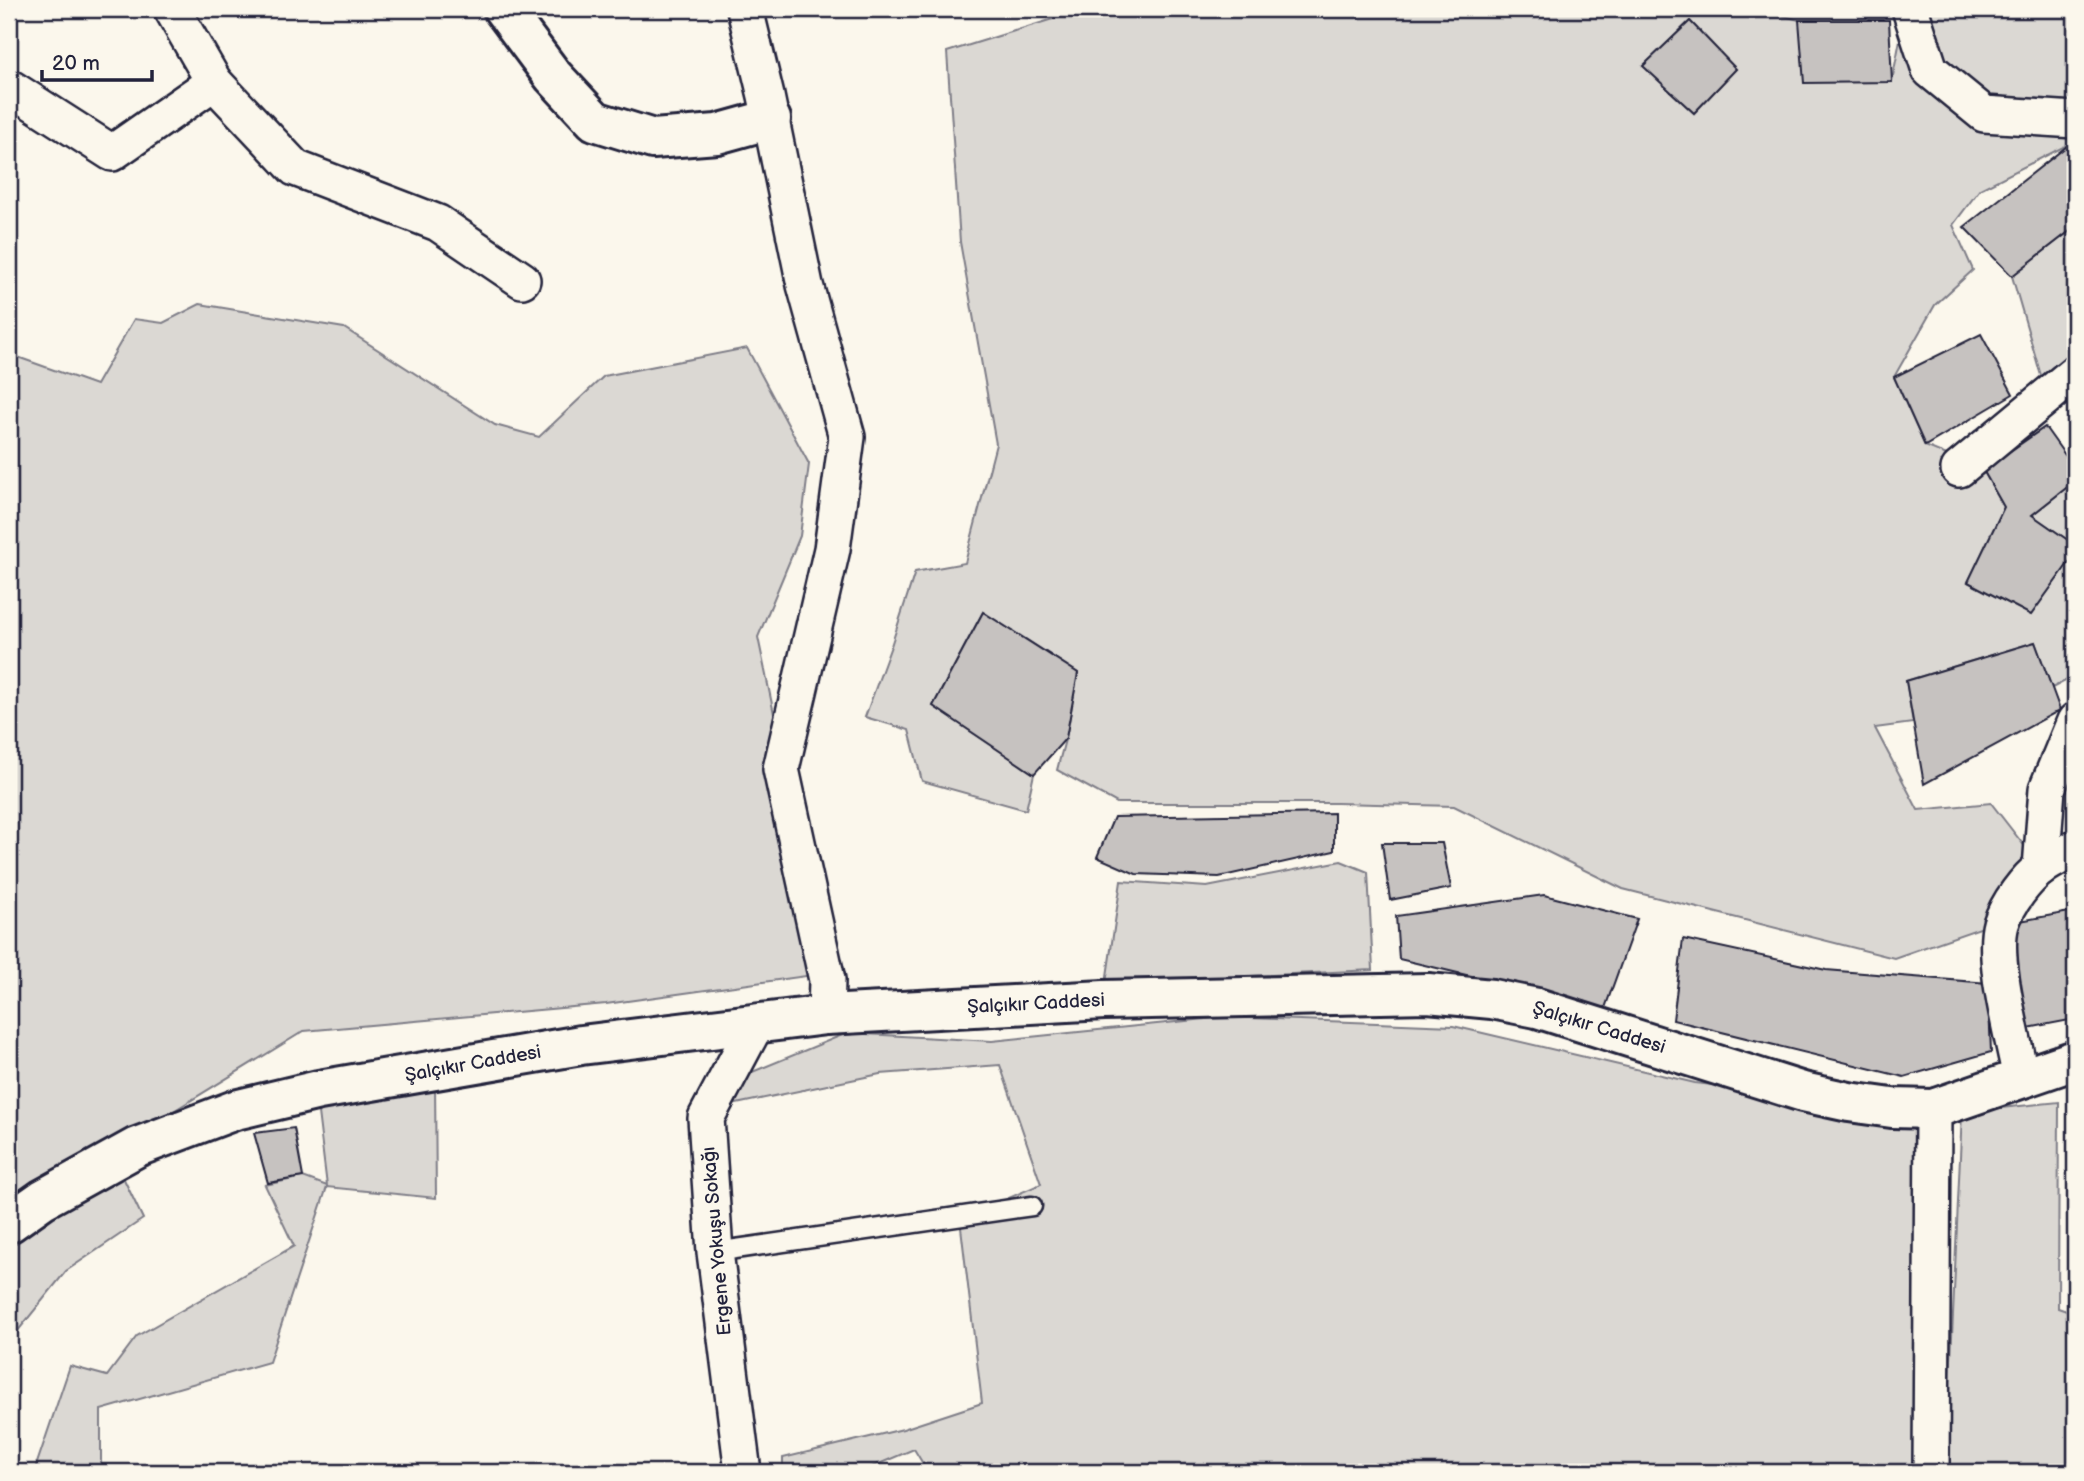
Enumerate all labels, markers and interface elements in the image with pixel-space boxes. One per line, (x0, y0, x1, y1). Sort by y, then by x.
scale bar (42, 38, 152, 82)
text: 20 m (52, 51, 100, 76)
street label: Şalçıkır Caddesi (967, 989, 1105, 1019)
street label: Şalçıkır Caddesi (1530, 997, 1668, 1059)
street label: Şalçıkır Caddesi (403, 1041, 543, 1087)
street label: Ergene Yokuşu Sokağı (697, 1146, 737, 1336)

